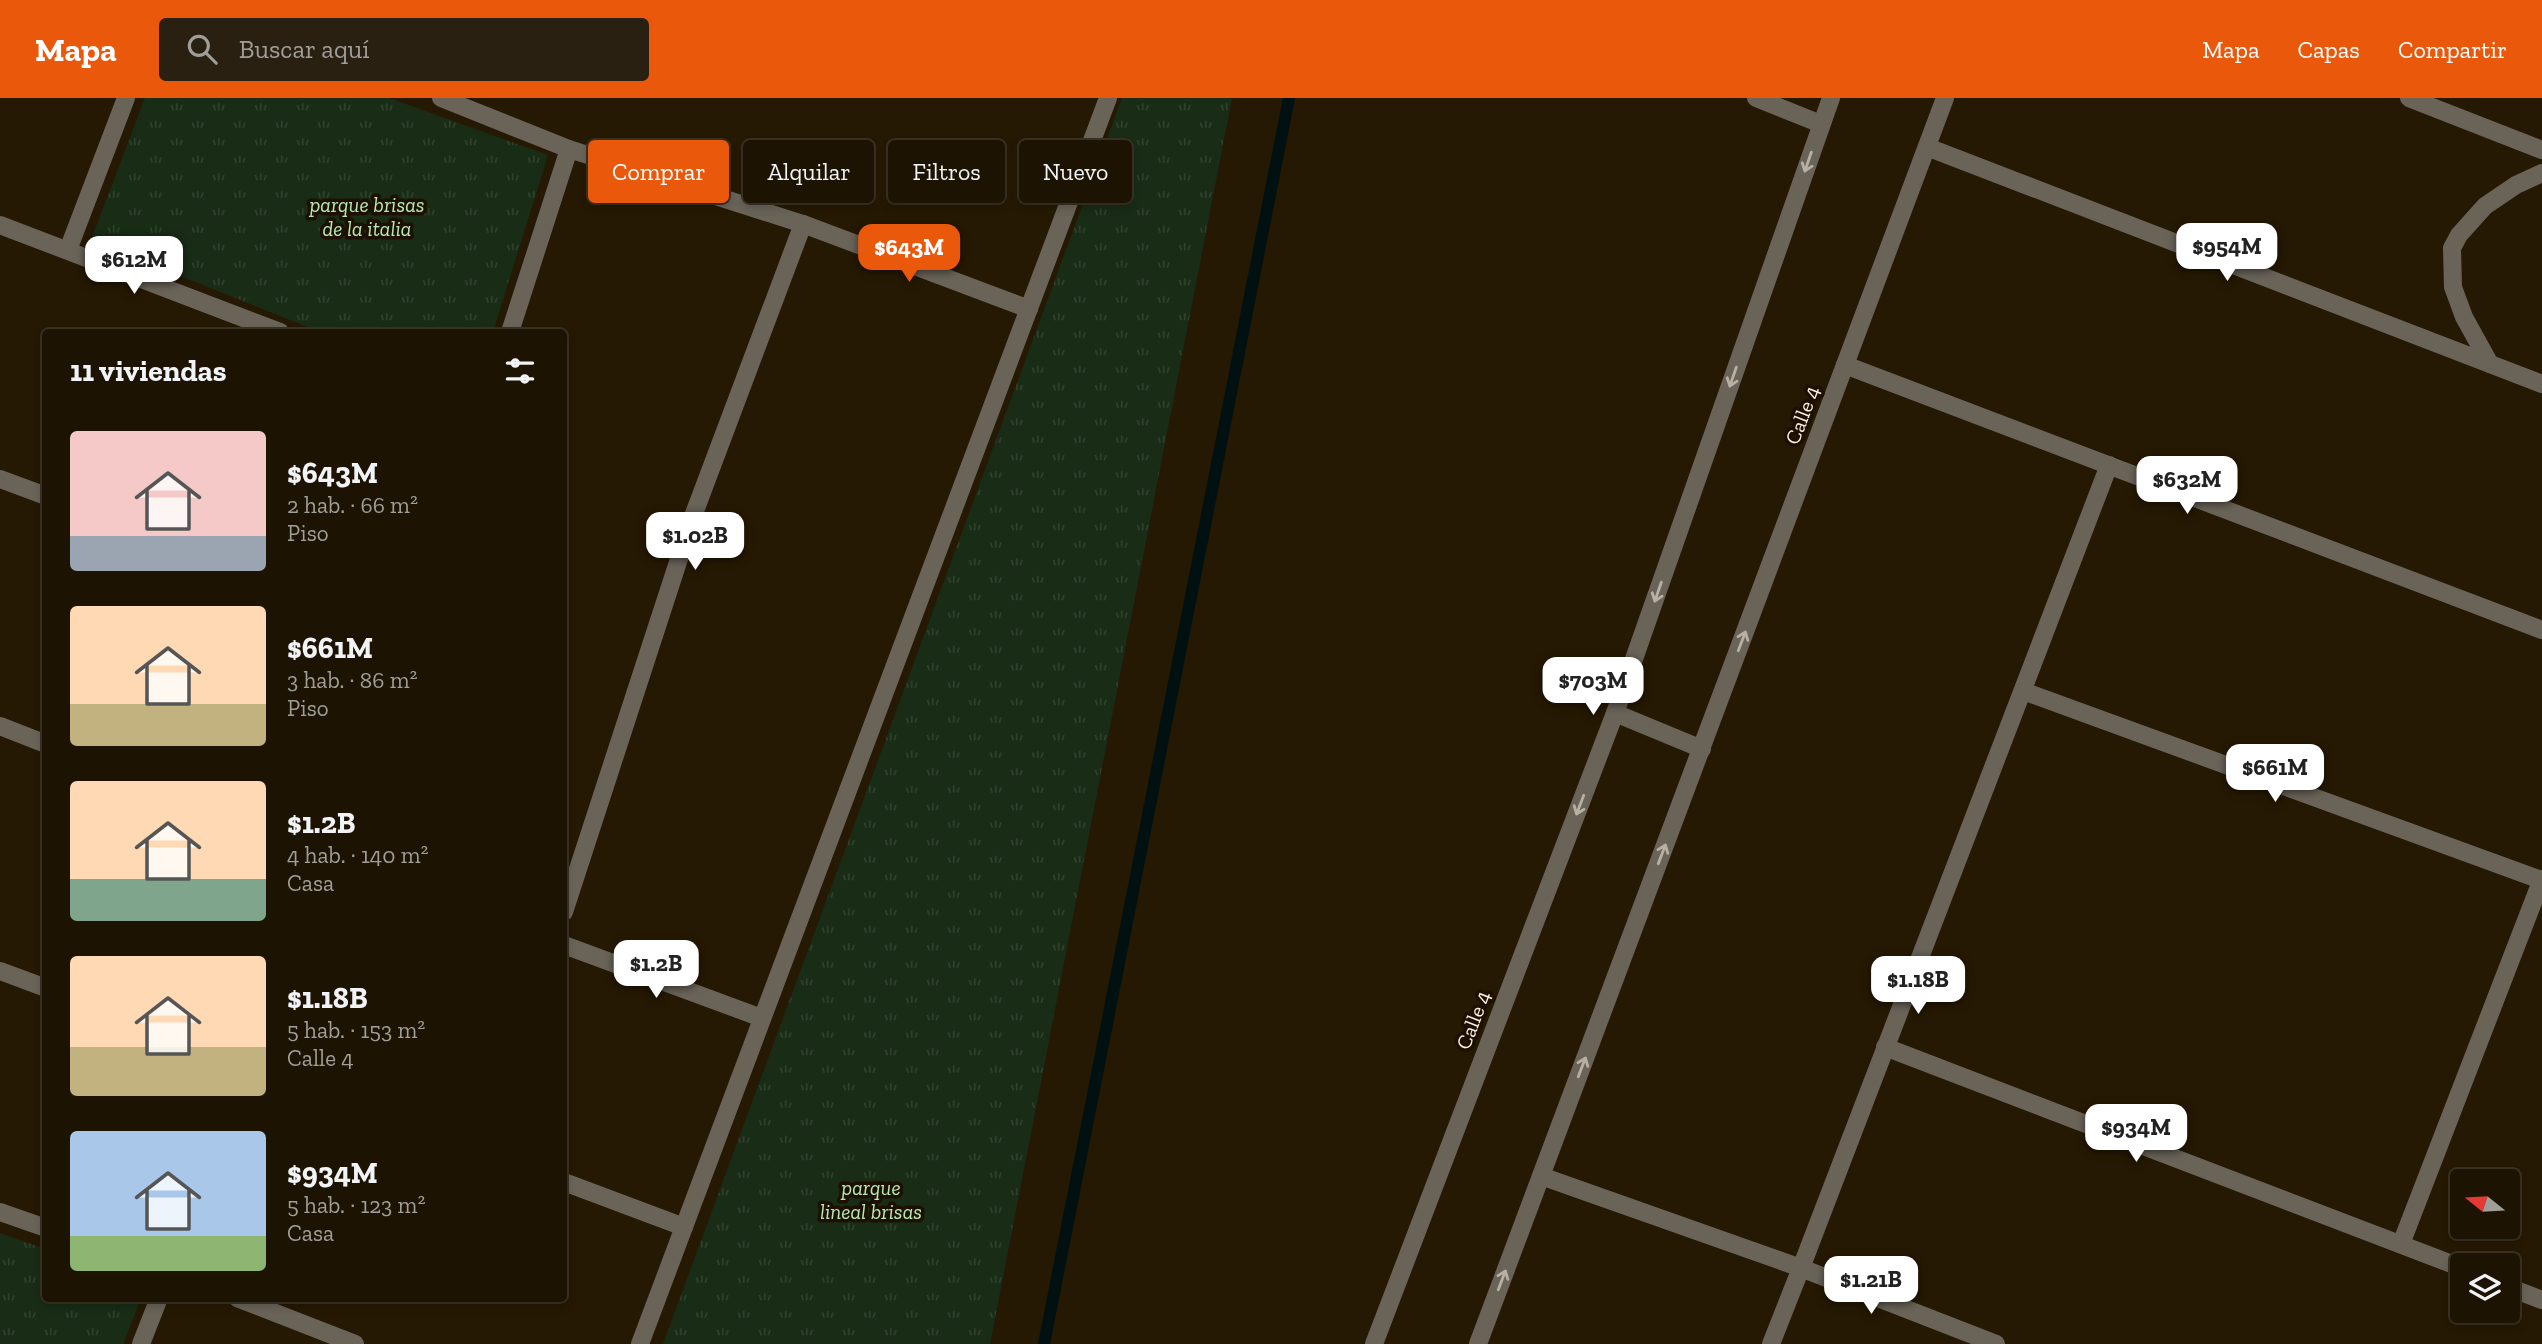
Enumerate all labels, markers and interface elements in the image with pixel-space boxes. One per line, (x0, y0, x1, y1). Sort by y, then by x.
search box (159, 18, 649, 81)
text: Mapa (35, 30, 117, 69)
icon: search (183, 30, 221, 68)
text: Buscar aquí (239, 33, 370, 65)
text: Mapa (2202, 35, 2259, 64)
text: Capas (2297, 35, 2360, 64)
text: Compartir (2398, 35, 2507, 64)
chip: Comprar (588, 140, 729, 203)
chip: Alquilar (743, 140, 874, 203)
chip: Filtros (888, 140, 1005, 203)
chip: Nuevo (1019, 140, 1132, 203)
one-way arrow (1801, 151, 1813, 173)
park label: parque brisas de la italia (308, 192, 425, 241)
pin: $954M (2178, 223, 2276, 283)
pin: $643M (860, 225, 958, 284)
text: $954M (2192, 232, 2262, 260)
text: $643M (874, 233, 944, 261)
pin: $612M (85, 236, 183, 296)
text: $612M (101, 245, 167, 273)
icon: filters (501, 352, 539, 390)
text: 11 viviendas (70, 353, 227, 389)
one-way arrow (1726, 365, 1738, 387)
street label: Calle 4 (1779, 382, 1825, 448)
text: $643M (287, 455, 378, 491)
pin: $632M (2138, 456, 2236, 516)
icon: home (126, 459, 210, 543)
text: $632M (2153, 465, 2221, 493)
text: 2 hab. · 66 m² (287, 491, 418, 519)
pin: $1.02B (638, 512, 752, 572)
text: Piso (287, 519, 329, 547)
text: $1.02B (662, 521, 728, 549)
one-way arrow (1651, 580, 1663, 602)
text: $661M (287, 630, 373, 666)
one-way arrow (1737, 631, 1749, 653)
icon: home (126, 634, 210, 718)
pin: $703M (1544, 658, 1642, 717)
text: 3 hab. · 86 m² (287, 666, 418, 694)
text: $703M (1559, 666, 1627, 694)
text: Piso (287, 694, 329, 722)
pin: $661M (2226, 744, 2324, 804)
text: $661M (2242, 753, 2308, 781)
one-way arrow (1572, 794, 1585, 816)
text: $1.2B (287, 805, 355, 841)
icon: home (126, 809, 210, 893)
text: 4 hab. · 140 m² (287, 841, 429, 869)
one-way arrow (1657, 844, 1669, 866)
text: Casa (287, 869, 334, 897)
pin: $1.2B (607, 940, 705, 1000)
text: $1.2B (630, 949, 682, 977)
pin: $1.18B (1861, 956, 1975, 1016)
text: $1.18B (1887, 965, 1949, 993)
text: $1.18B (287, 980, 368, 1016)
icon: home (126, 984, 210, 1068)
street label: Calle 4 (1450, 987, 1496, 1053)
text: 5 hab. · 153 m² (287, 1016, 425, 1044)
text: Calle 4 (287, 1044, 354, 1072)
one-way arrow (1577, 1057, 1589, 1079)
pin: $934M (2087, 1104, 2185, 1164)
text: $934M (2101, 1113, 2171, 1141)
text: $934M (287, 1155, 378, 1191)
icon: home (126, 1159, 210, 1243)
north arrow (2450, 1169, 2520, 1239)
map controls (2450, 1169, 2520, 1323)
park label: parque lineal brisas (820, 1175, 922, 1224)
text: 5 hab. · 123 m² (287, 1191, 425, 1219)
text: Casa (287, 1219, 334, 1247)
button: layers (2450, 1253, 2520, 1323)
pin: $1.21B (1814, 1256, 1928, 1316)
text: $1.21B (1840, 1265, 1902, 1293)
one-way arrow (1497, 1270, 1509, 1292)

